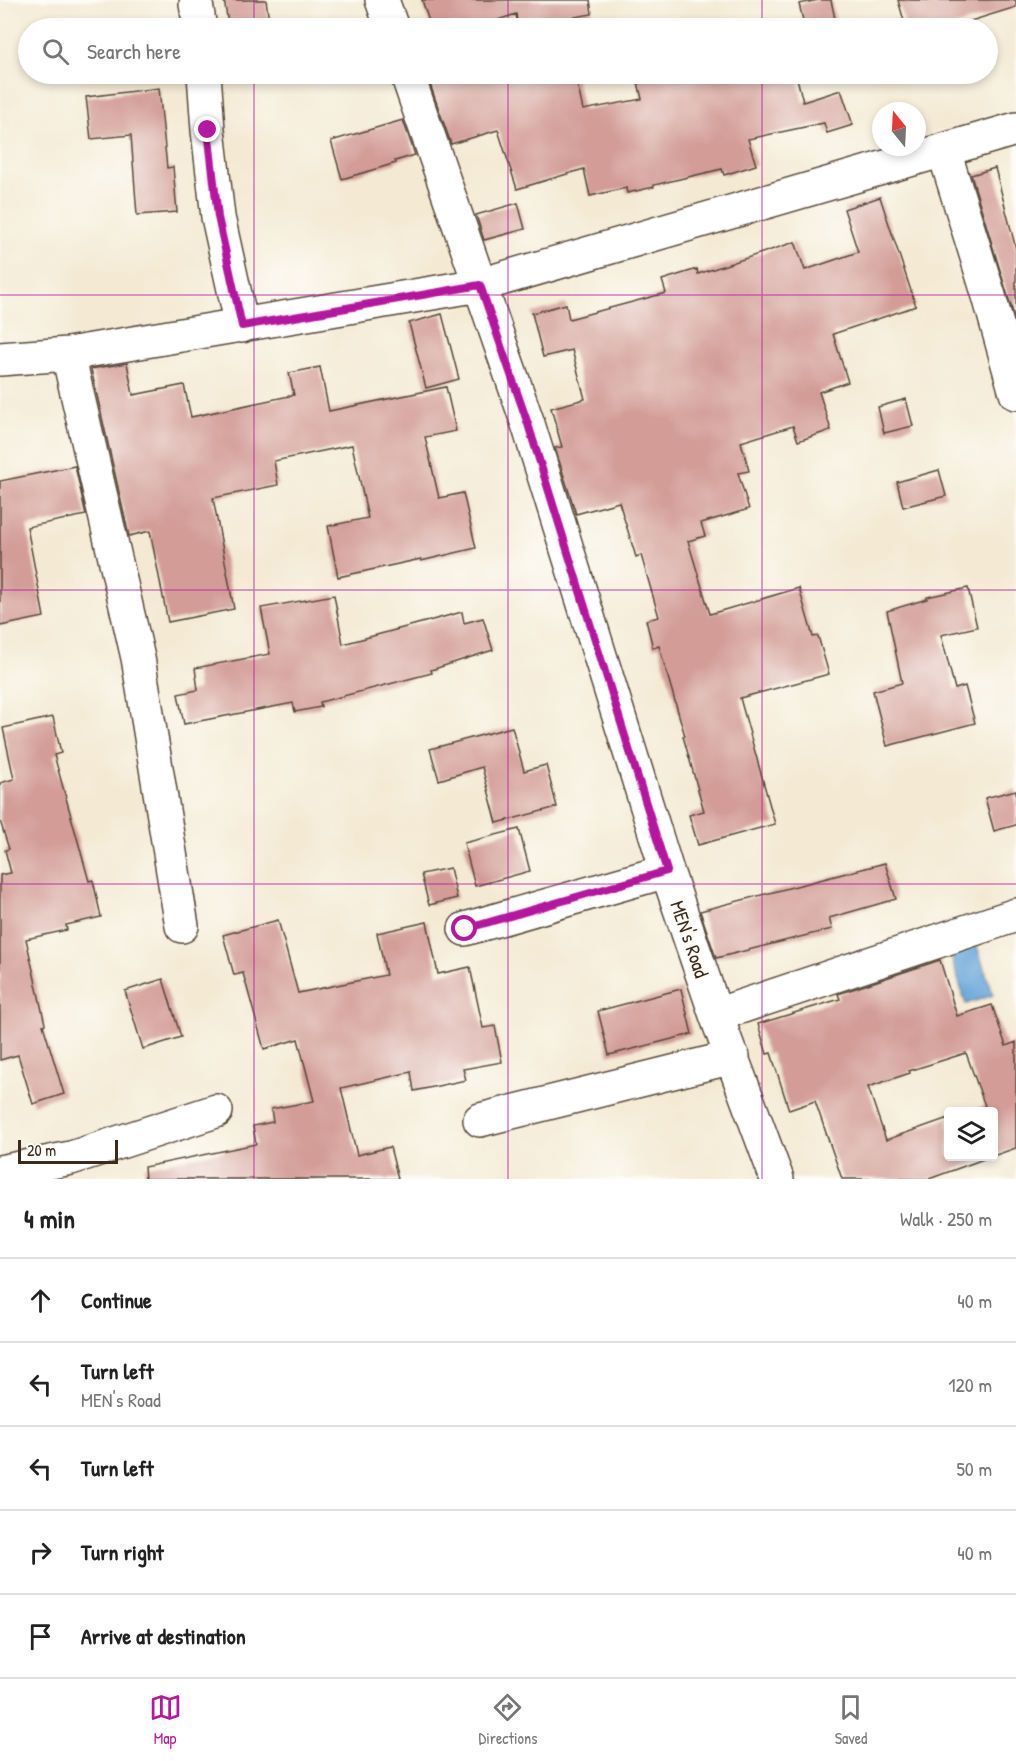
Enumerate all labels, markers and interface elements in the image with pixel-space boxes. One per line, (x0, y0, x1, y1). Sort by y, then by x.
search box (18, 18, 998, 84)
icon: search (39, 35, 72, 68)
text: Search here (87, 36, 181, 66)
north arrow (872, 102, 926, 156)
route end (194, 116, 220, 142)
street label: MEN's Road (664, 897, 716, 981)
route start (451, 915, 477, 941)
map controls (944, 1107, 998, 1161)
button: layers (944, 1107, 998, 1161)
scale bar (18, 1137, 118, 1164)
text: 20 m (27, 1139, 56, 1161)
text: 4 min (24, 1201, 75, 1236)
text: Walk · 250 m (900, 1205, 992, 1232)
icon: ahead (24, 1284, 57, 1317)
text: Continue (81, 1285, 152, 1315)
text: 40 m (957, 1287, 992, 1314)
text: Turn left (81, 1356, 154, 1386)
icon: left (24, 1368, 57, 1401)
text: 120 m (948, 1371, 992, 1398)
text: MEN's Road (81, 1386, 161, 1413)
icon: left (24, 1452, 57, 1485)
text: Turn left (81, 1453, 154, 1483)
text: 50 m (956, 1455, 992, 1482)
icon: right (24, 1536, 57, 1569)
text: Turn right (81, 1537, 164, 1567)
text: 40 m (957, 1539, 992, 1566)
icon: arrive (24, 1620, 57, 1653)
text: Arrive at destination (81, 1621, 246, 1651)
tab: Map (149, 1691, 182, 1749)
tab: Directions (479, 1691, 537, 1749)
tab: Saved (834, 1691, 867, 1749)

